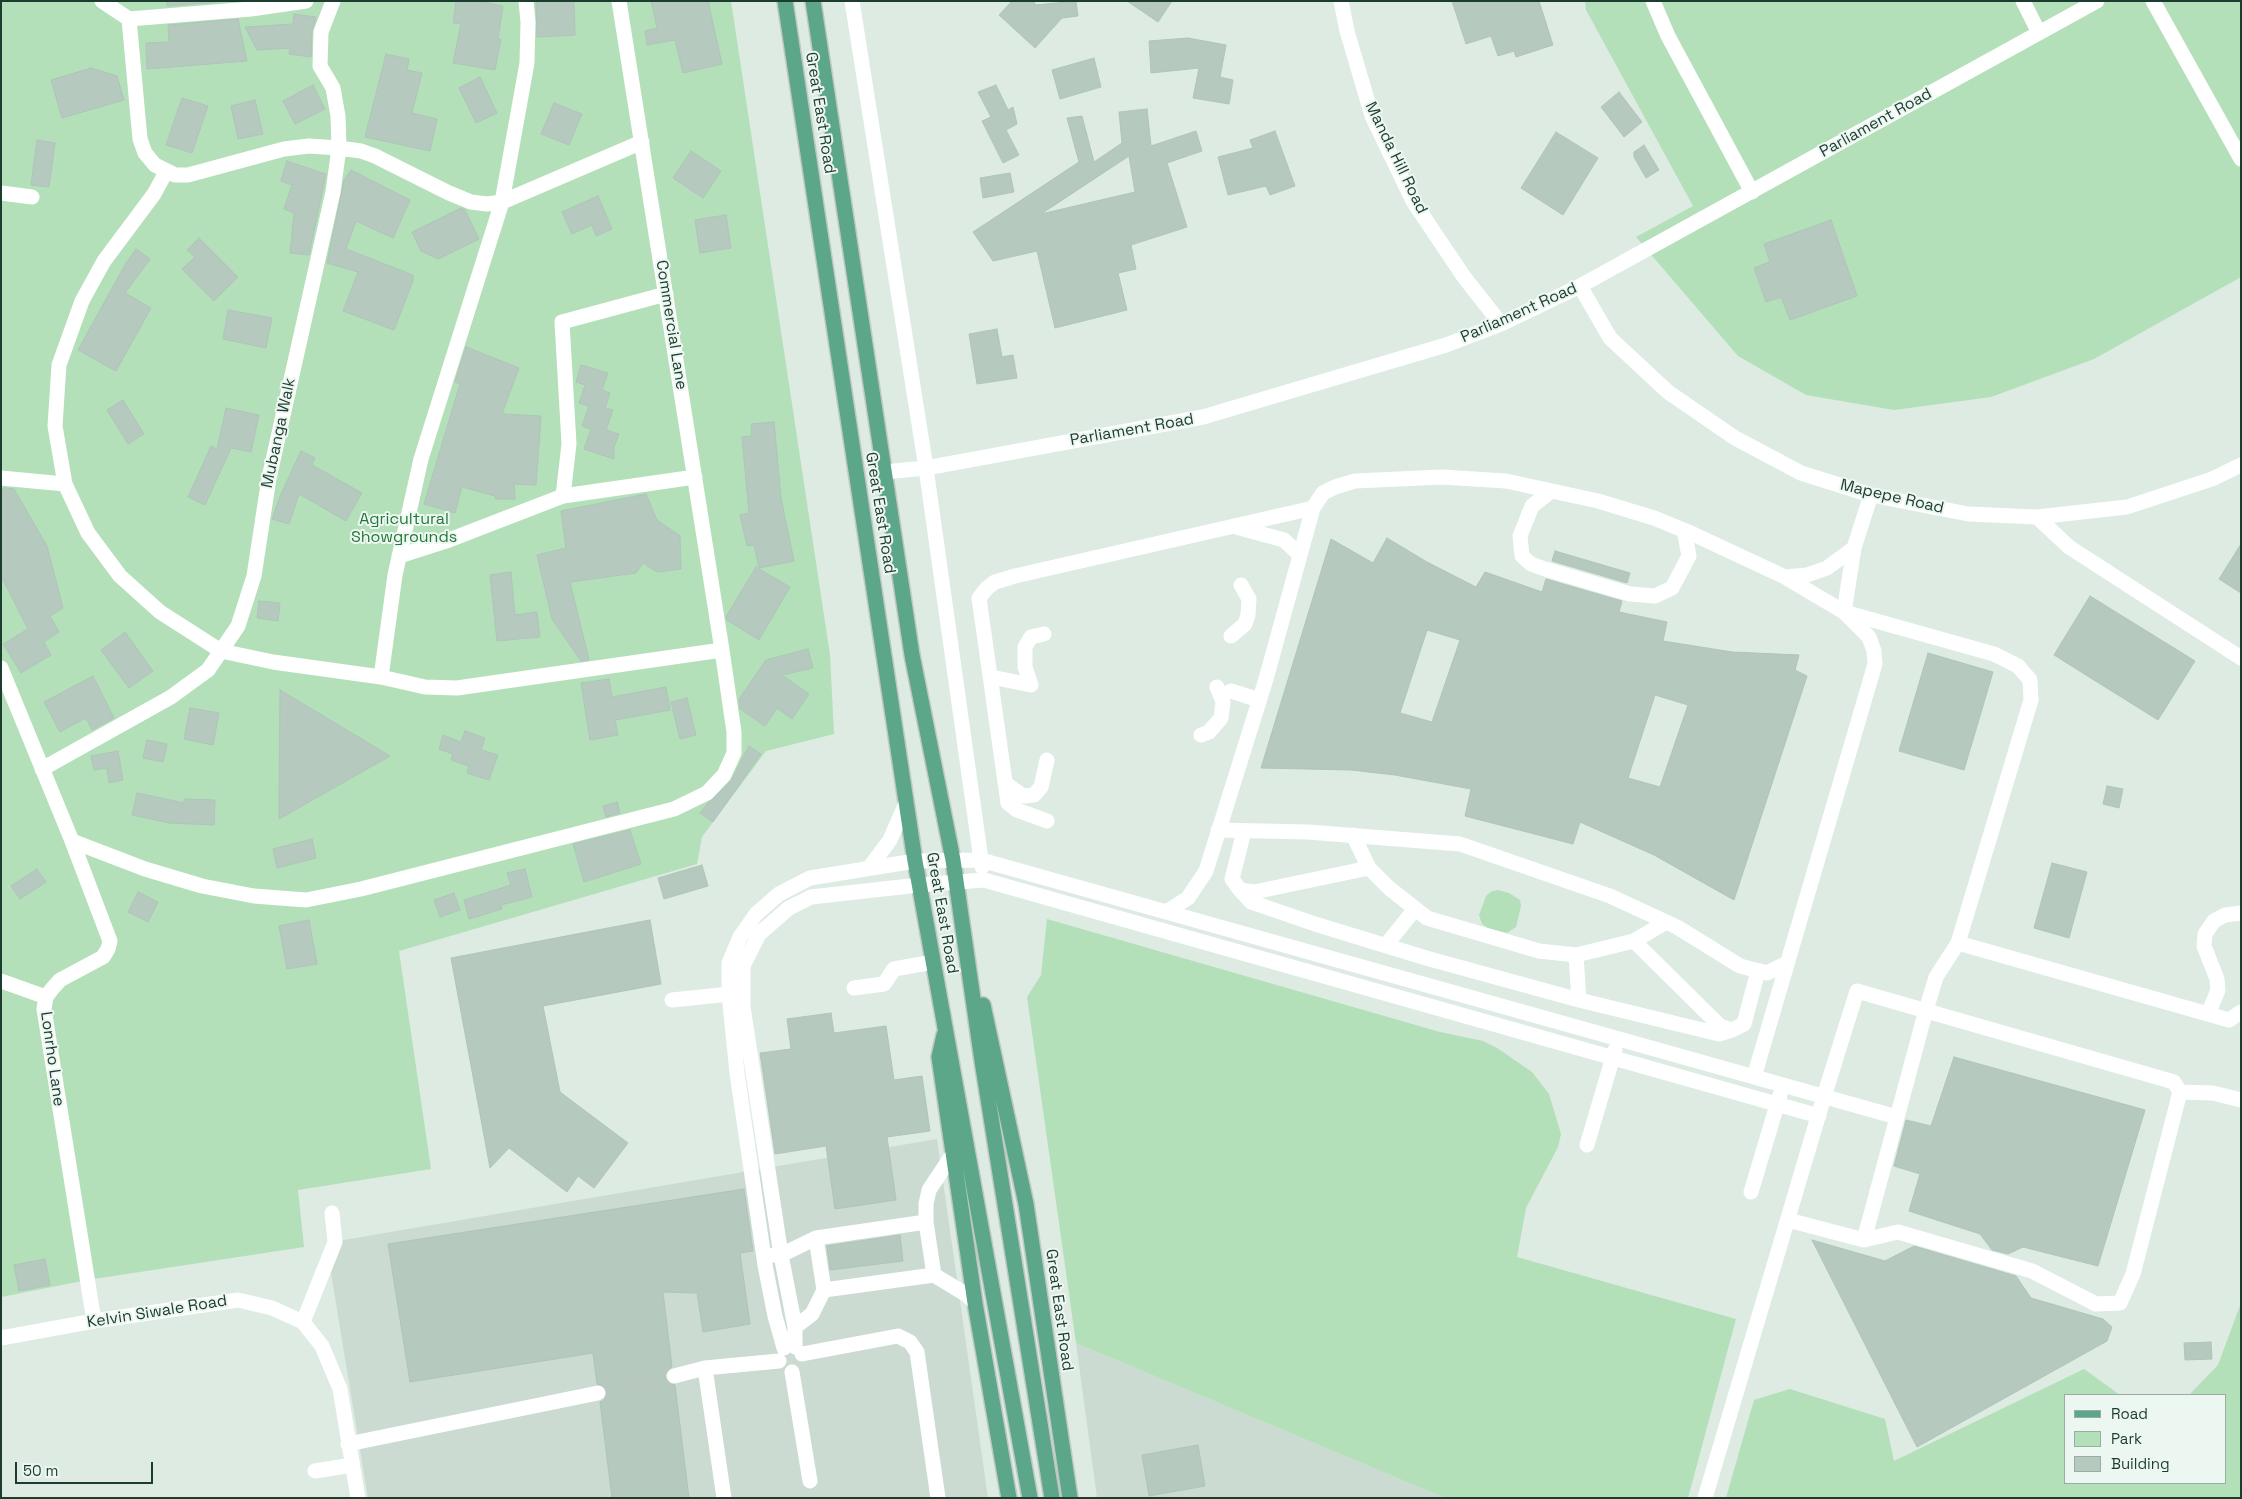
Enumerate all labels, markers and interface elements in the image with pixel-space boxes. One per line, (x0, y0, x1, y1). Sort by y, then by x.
street label: Great East Road (801, 51, 839, 175)
street label: Parliament Road (1817, 84, 1935, 162)
street label: Manda Hill Road (1361, 99, 1431, 217)
street label: Commercial Lane (651, 259, 691, 391)
street label: Parliament Road (1458, 279, 1580, 347)
street label: Mubanga Walk (258, 376, 300, 490)
street label: Parliament Road (1069, 410, 1195, 450)
street label: Great East Road (861, 451, 899, 575)
street label: Mapepe Road (1838, 476, 1946, 518)
park label: Agricultural Showgrounds (351, 510, 457, 548)
street label: Great East Road (922, 851, 962, 975)
street label: Lonrho Lane (36, 1010, 68, 1108)
street label: Great East Road (1041, 1248, 1077, 1372)
street label: Kelvin Siwale Road (86, 1291, 228, 1333)
legend (2064, 1394, 2227, 1484)
text: Road (2111, 1404, 2148, 1423)
text: Park (2111, 1429, 2142, 1448)
scale bar (18, 1452, 155, 1484)
text: Building (2111, 1454, 2170, 1473)
text: 50 m (23, 1461, 58, 1480)

